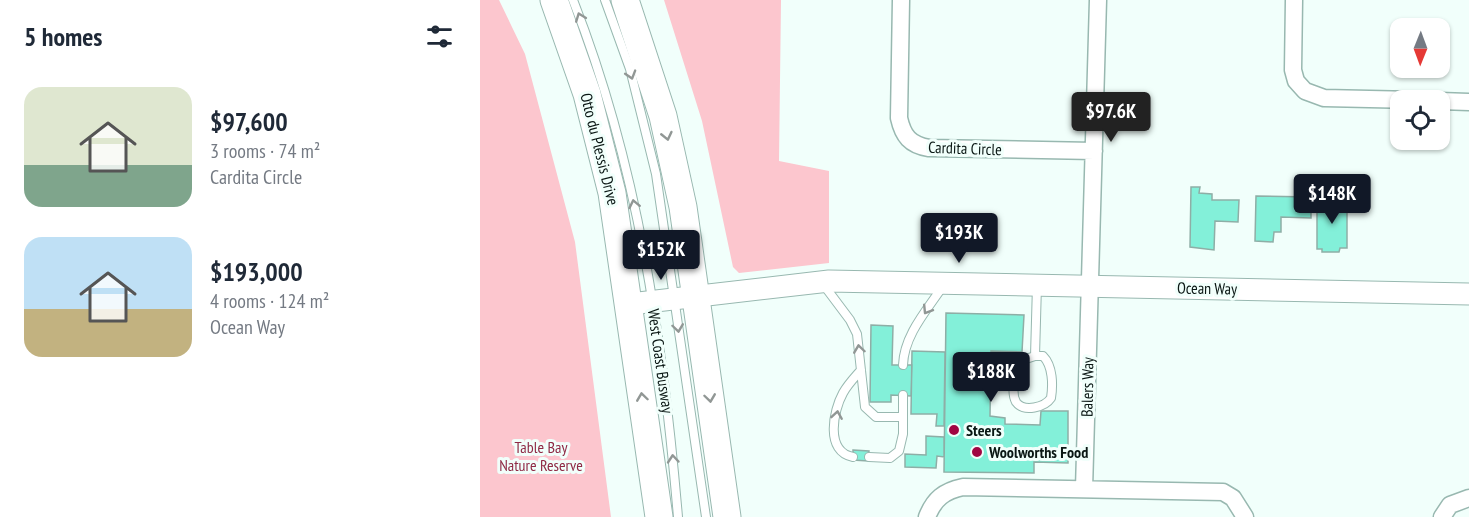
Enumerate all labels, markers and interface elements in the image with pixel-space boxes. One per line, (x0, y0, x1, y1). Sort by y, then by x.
one-way arrow (574, 12, 587, 23)
north arrow (1390, 18, 1450, 78)
map controls (1390, 18, 1450, 150)
text: 5 homes (24, 20, 102, 53)
icon: filters (423, 20, 456, 53)
one-way arrow (624, 69, 636, 80)
button: locate (1390, 90, 1450, 150)
street label: Otto du Plessis Drive (576, 91, 624, 207)
pin: $97.6K (1062, 92, 1160, 143)
text: $97.6K (1086, 98, 1136, 124)
text: $97,600 (210, 105, 288, 138)
icon: home (72, 111, 144, 183)
one-way arrow (660, 131, 673, 141)
street label: Cardita Circle (928, 137, 1002, 159)
text: 3 rooms · 74 m² (210, 138, 320, 164)
text: Cardita Circle (210, 164, 302, 190)
pin: $148K (1290, 174, 1374, 225)
text: $148K (1308, 180, 1356, 206)
one-way arrow (628, 199, 641, 209)
pin: $193K (917, 213, 1001, 264)
text: $193K (935, 219, 983, 245)
pin: $152K (619, 230, 703, 281)
text: $152K (637, 236, 685, 262)
text: $193,000 (210, 255, 303, 288)
icon: home (72, 261, 144, 333)
street label: Ocean Way (1177, 277, 1237, 299)
text: 4 rooms · 124 m² (210, 288, 329, 314)
one-way arrow (923, 304, 935, 314)
street label: West Coast Busway (644, 308, 678, 414)
text: Ocean Way (210, 314, 285, 340)
one-way arrow (672, 324, 684, 333)
one-way arrow (854, 345, 866, 354)
pin: $188K (949, 352, 1033, 403)
street label: Balers Way (1076, 357, 1098, 417)
text: $188K (967, 358, 1015, 384)
one-way arrow (637, 392, 649, 401)
one-way arrow (704, 393, 716, 402)
one-way arrow (830, 411, 842, 420)
place label: Steers (966, 420, 1002, 440)
marker: Steers (947, 423, 961, 437)
park label: Table Bay Nature Reserve (499, 437, 583, 475)
place label: Woolworths Food (988, 442, 1088, 462)
marker: Woolworths Food (970, 445, 984, 459)
one-way arrow (667, 454, 680, 463)

